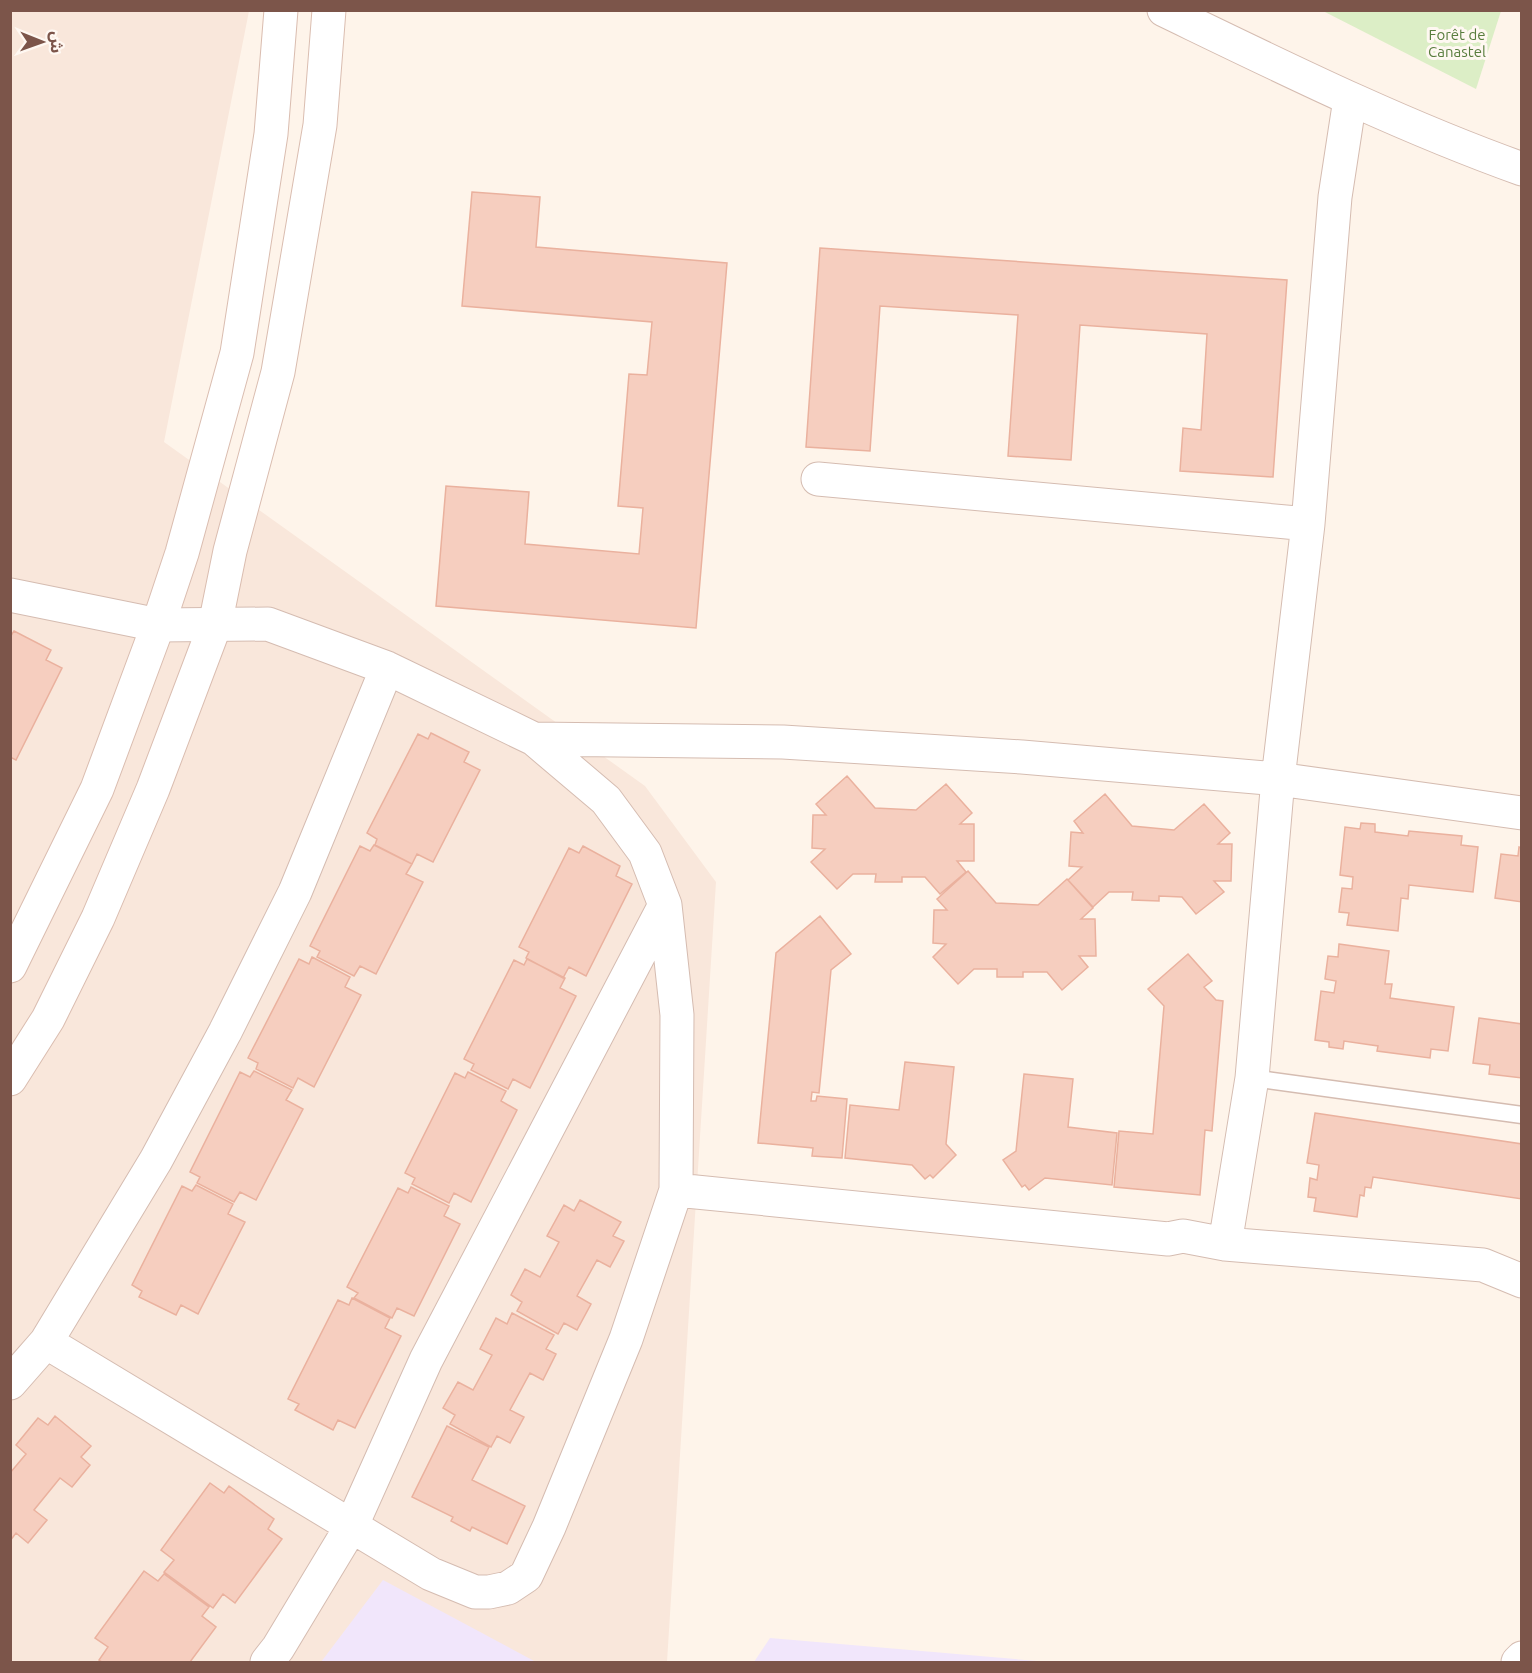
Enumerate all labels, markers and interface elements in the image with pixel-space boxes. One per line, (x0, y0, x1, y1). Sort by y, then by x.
north arrow (12, 12, 72, 72)
park label: Forêt de Canastel (1428, 26, 1486, 60)
text: ش (47, 31, 66, 53)

